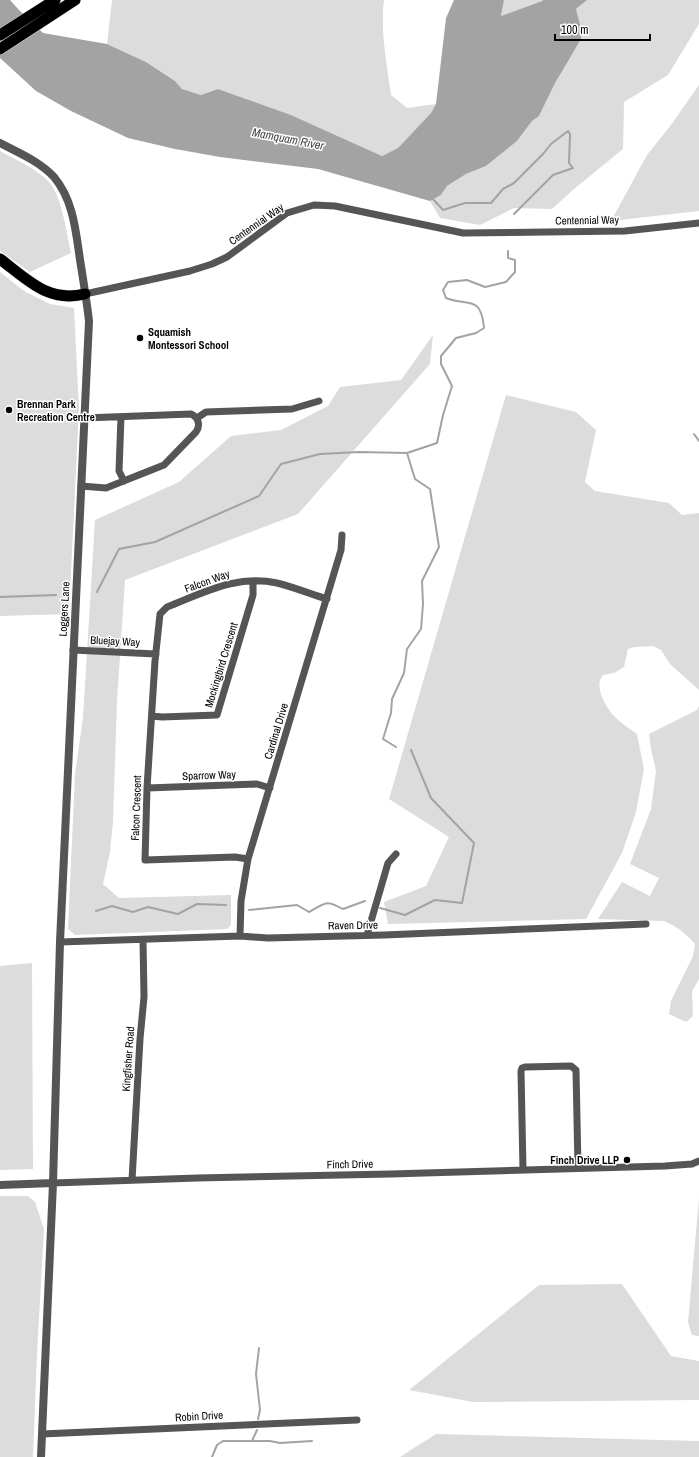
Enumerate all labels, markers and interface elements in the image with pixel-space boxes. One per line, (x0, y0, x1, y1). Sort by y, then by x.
scale bar (555, 16, 650, 42)
text: 100 m (561, 22, 588, 38)
water label: Mamquam River (251, 124, 326, 154)
street label: Centennial Way (226, 200, 287, 248)
street label: Centennial Way (555, 212, 620, 228)
place label: Squamish Montessori School (148, 325, 229, 352)
marker: Squamish Montessori School (135, 333, 145, 343)
place label: Brennan Park Recreation Centre (17, 397, 95, 424)
marker: Brennan Park Recreation Centre (4, 405, 14, 415)
street label: Falcon Way (183, 566, 232, 596)
street label: Loggers Lane (56, 581, 72, 637)
street label: Mockingbird Crescent (201, 620, 241, 709)
street label: Bluejay Way (90, 633, 141, 649)
street label: Cardinal Drive (261, 701, 291, 761)
street label: Sparrow Way (182, 767, 237, 783)
street label: Falcon Crescent (128, 775, 144, 841)
street label: Raven Drive (328, 918, 378, 932)
street label: Kingfisher Road (119, 1026, 137, 1092)
place label: Finch Drive LLP (550, 1153, 619, 1167)
marker: Finch Drive LLP (622, 1155, 632, 1165)
street label: Finch Drive (327, 1157, 373, 1171)
street label: Robin Drive (175, 1408, 223, 1424)

